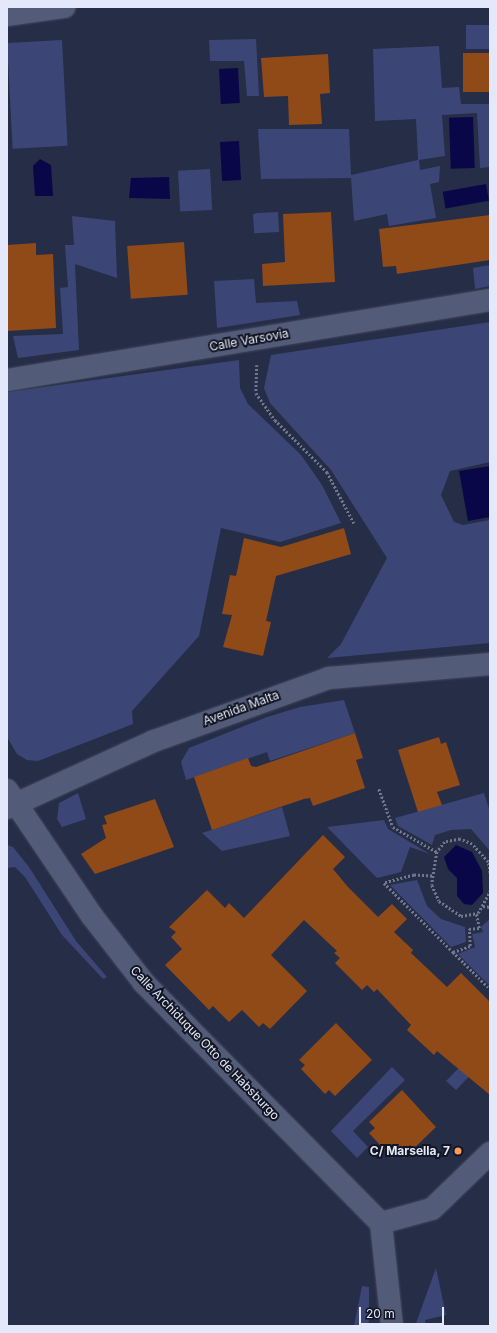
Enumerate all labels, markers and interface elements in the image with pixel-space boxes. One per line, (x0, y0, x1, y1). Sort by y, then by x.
street label: Calle Varsovia (208, 326, 290, 354)
street label: Avenida Malta (201, 688, 281, 728)
street label: Calle Archiduque Otto de Habsburgo (128, 963, 282, 1123)
place label: C/ Marsella, 7 (369, 1144, 450, 1158)
marker: C/ Marsella, 7 (453, 1146, 463, 1156)
scale bar (361, 1299, 446, 1325)
text: 20 m (366, 1306, 395, 1321)

